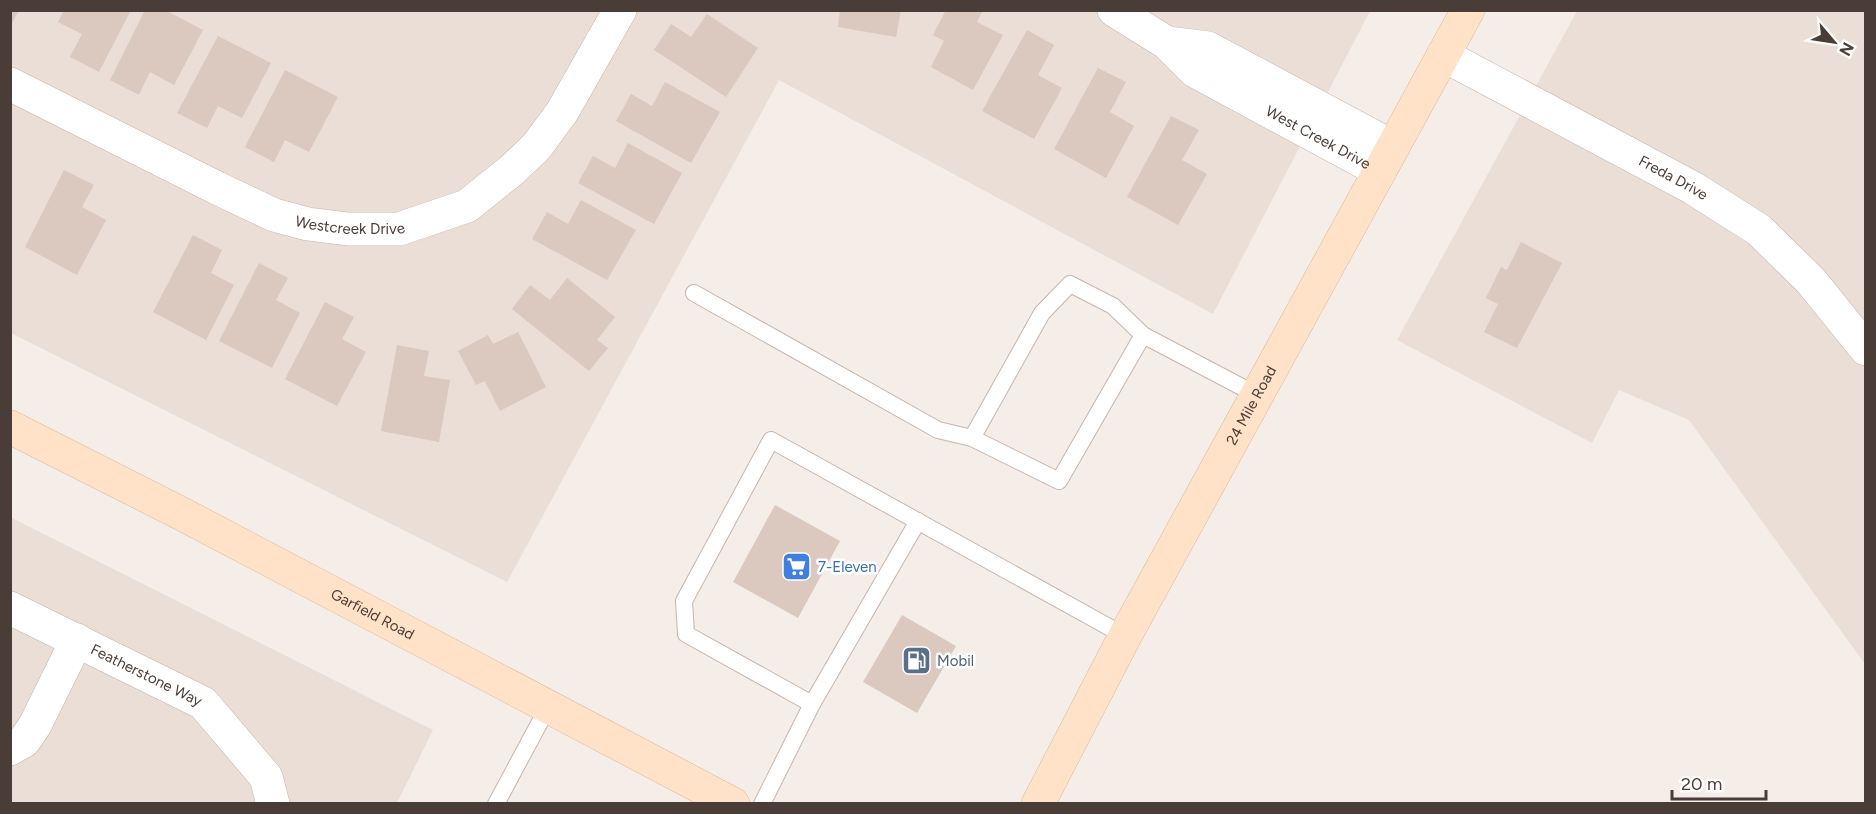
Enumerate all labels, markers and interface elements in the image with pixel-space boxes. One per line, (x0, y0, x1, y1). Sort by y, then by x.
north arrow (1804, 12, 1864, 72)
text: N (1835, 39, 1858, 59)
street label: West Creek Drive (1263, 102, 1374, 173)
street label: Freda Drive (1636, 152, 1711, 204)
street label: Westcreek Drive (293, 212, 407, 238)
street label: 24 Mile Road (1222, 363, 1280, 448)
supermarket icon: 7-Eleven (781, 551, 813, 583)
place label: 7-Eleven (818, 558, 877, 576)
street label: Garfield Road (328, 585, 417, 644)
street label: Featherstone Way (88, 640, 205, 710)
fuel station icon: Mobil (900, 645, 932, 677)
place label: Mobil (937, 652, 974, 670)
scale bar (1672, 763, 1766, 801)
text: 20 m (1681, 773, 1722, 795)

